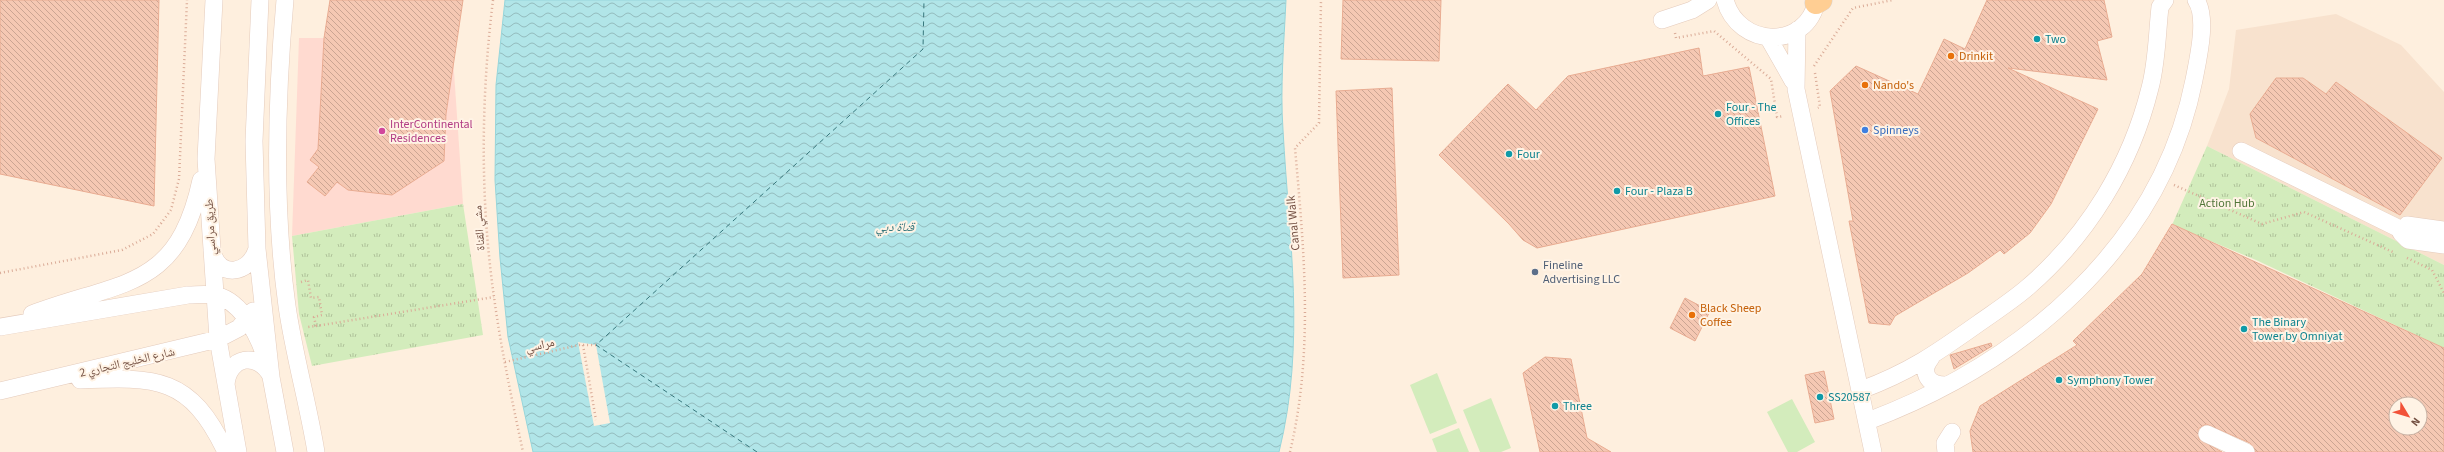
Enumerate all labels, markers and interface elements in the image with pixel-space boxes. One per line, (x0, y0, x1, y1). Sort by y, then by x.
place label: Two (2045, 31, 2066, 48)
marker: Two (2032, 34, 2042, 44)
place label: Drinkit (1959, 48, 1993, 65)
marker: Drinkit (1946, 51, 1956, 61)
place label: Nando's (1873, 77, 1914, 94)
marker: Nando's (1860, 80, 1870, 90)
place label: Four - The Offices (1726, 99, 1776, 130)
marker: Four - The Offices (1713, 109, 1723, 119)
place label: InterContinental Residences (390, 116, 473, 147)
place label: Spinneys (1873, 122, 1919, 139)
marker: Spinneys (1860, 125, 1870, 135)
marker: InterContinental Residences (377, 126, 387, 136)
place label: Four (1517, 146, 1541, 163)
marker: Four (1504, 149, 1514, 159)
place label: Four - Plaza B (1625, 183, 1693, 200)
marker: Four - Plaza B (1612, 186, 1622, 196)
street label: Canal Walk (1283, 195, 1304, 251)
park label: Action Hub (2199, 195, 2255, 212)
street label: طريق مراسي (201, 198, 222, 256)
street label: مشي القناة (469, 205, 491, 251)
water label: قناة دبي (876, 218, 916, 237)
place label: Fineline Advertising LLC (1543, 257, 1620, 288)
marker: Fineline Advertising LLC (1530, 267, 1540, 277)
place label: Black Sheep Coffee (1700, 300, 1762, 331)
marker: Black Sheep Coffee (1687, 310, 1697, 320)
place label: The Binary Tower by Omniyat (2252, 314, 2343, 345)
marker: The Binary Tower by Omniyat (2239, 324, 2249, 334)
street label: مراسي (524, 334, 557, 358)
street label: شارع الخليج التجاري 2 (78, 343, 177, 383)
place label: Symphony Tower (2067, 372, 2155, 389)
marker: Symphony Tower (2054, 375, 2064, 385)
place label: SS20587 (1828, 389, 1871, 406)
marker: SS20587 (1815, 392, 1825, 402)
north arrow (2388, 396, 2428, 436)
place label: Three (1563, 398, 1592, 415)
marker: Three (1550, 401, 1560, 411)
text: N (2407, 414, 2424, 429)

